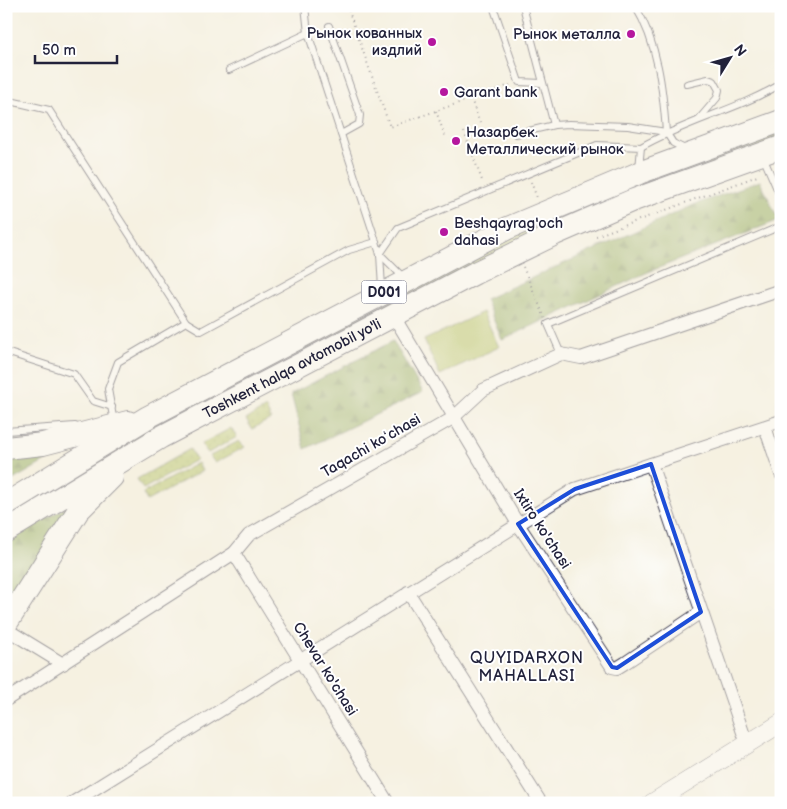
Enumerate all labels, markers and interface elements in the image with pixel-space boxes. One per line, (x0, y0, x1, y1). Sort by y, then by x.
place label: Рынок кованных издлий (307, 24, 422, 60)
place label: Рынок металла (513, 25, 621, 44)
marker: Рынок металла (625, 28, 637, 40)
scale bar (35, 32, 118, 64)
north arrow (704, 32, 754, 82)
marker: Рынок кованных издлий (426, 36, 438, 48)
text: 50 m (42, 41, 76, 60)
text: N (730, 41, 750, 60)
place label: Garant bank (454, 83, 538, 102)
marker: Garant bank (438, 86, 450, 98)
place label: Назарбек. Металлический рынок (466, 123, 624, 159)
marker: Назарбек. Металлический рынок (450, 135, 462, 147)
place label: Beshqayrag'och dahasi (454, 214, 563, 250)
marker: Beshqayrag'och dahasi (438, 226, 450, 238)
road number: D001 (362, 280, 406, 304)
street label: Toshkent halqa avtomobil yo'li (199, 314, 384, 423)
street label: Taqachi koʻchasi (318, 410, 424, 482)
street label: Ixtiro ko'chasi (509, 485, 575, 573)
street label: Chevar ko'chasi (289, 619, 361, 719)
district label: QUYIDARXON MAHALLASI (470, 649, 584, 686)

